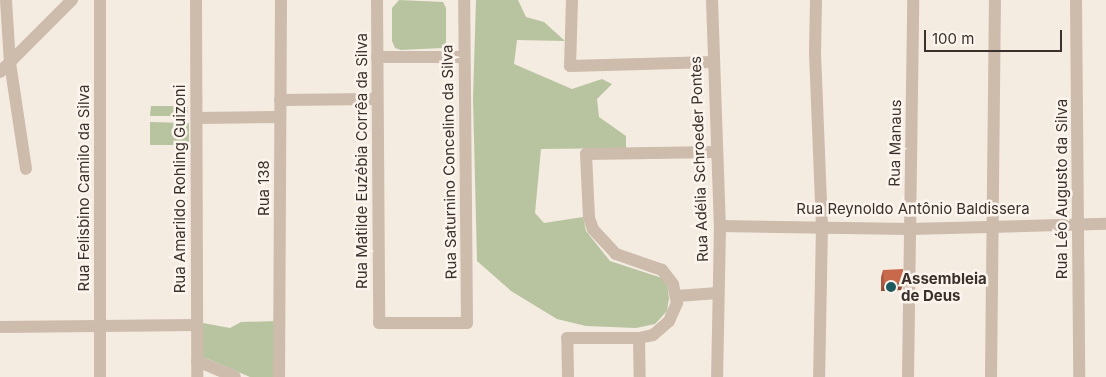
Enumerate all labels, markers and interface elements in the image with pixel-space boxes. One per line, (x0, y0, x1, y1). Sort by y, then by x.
scale bar (926, 20, 1064, 52)
text: 100 m (932, 29, 974, 48)
street label: Rua Matilde Euzébia Corrêa da Silva (353, 33, 371, 289)
street label: Rua Saturnino Concelino da Silva (438, 45, 460, 279)
street label: Rua Adélia Schroeder Pontes (686, 56, 712, 262)
street label: Rua Felisbino Camilo da Silva (75, 85, 93, 291)
street label: Rua Amarildo Rohling Guizoni (171, 85, 189, 293)
street label: Rua Manaus (885, 99, 905, 187)
street label: Rua Léo Augusto da Silva (1053, 99, 1071, 279)
street label: Rua 138 (255, 160, 273, 216)
street label: Rua Reynoldo Antônio Baldissera (796, 200, 1030, 218)
place label: Assembleia de Deus (901, 269, 987, 304)
marker: Assembleia de Deus (885, 281, 897, 293)

